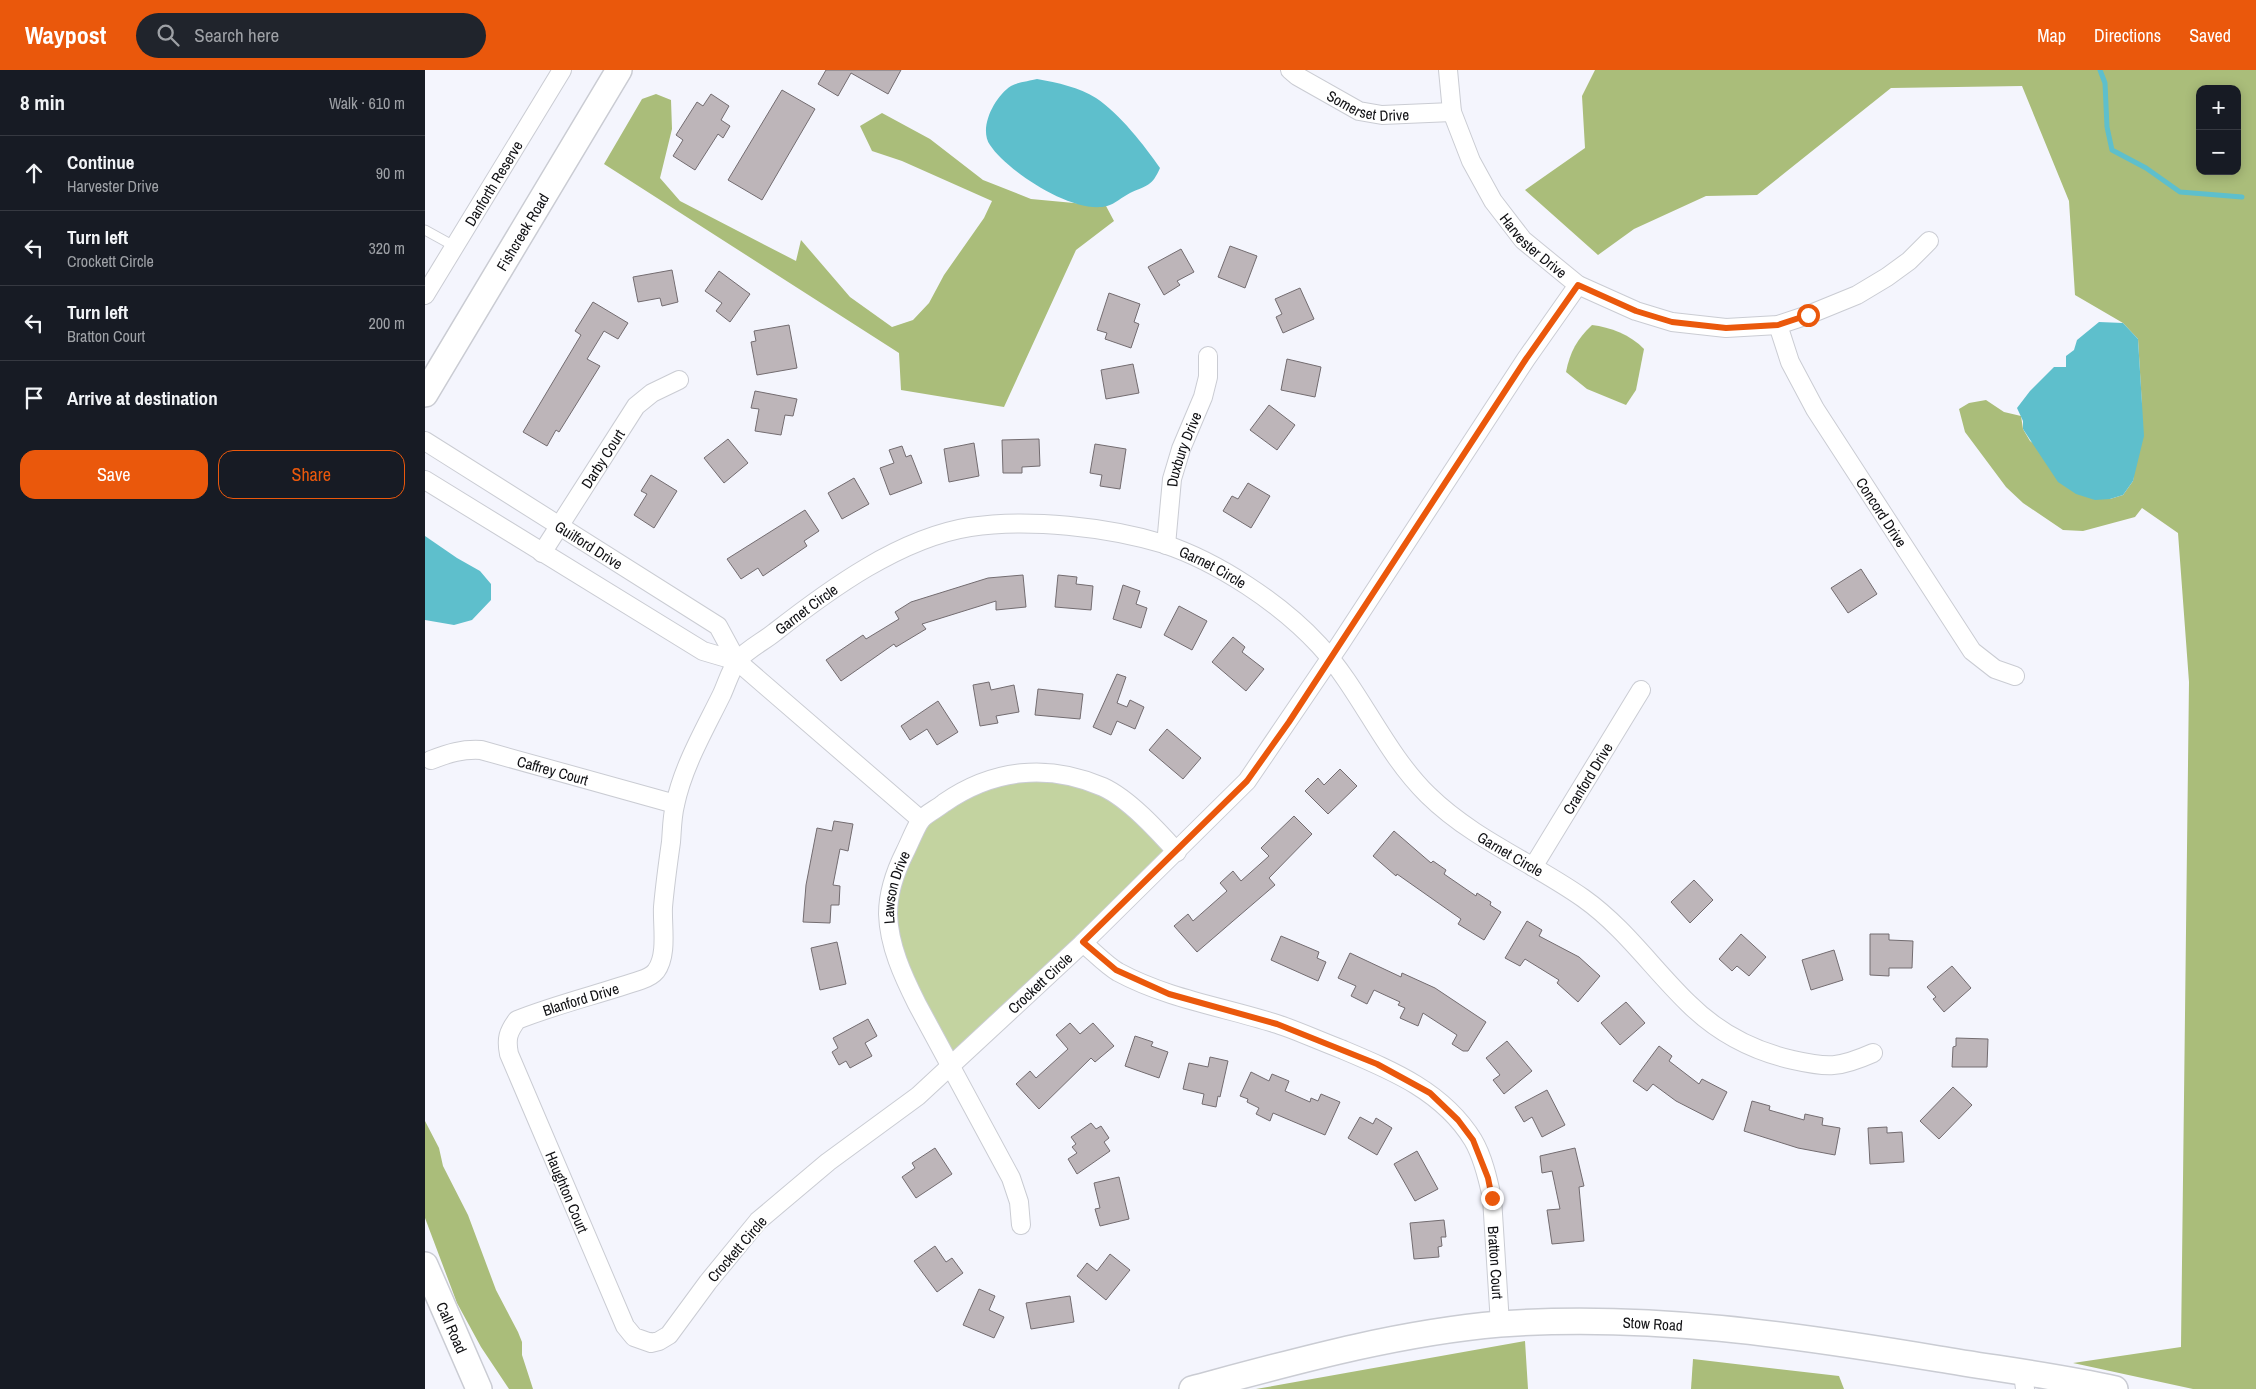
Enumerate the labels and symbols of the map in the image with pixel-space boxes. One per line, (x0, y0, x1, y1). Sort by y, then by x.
street label: Somerset Drive (1323, 85, 1410, 126)
street label: Danforth Reserve (459, 136, 527, 230)
street label: Fishcreek Road (491, 189, 553, 275)
street label: Harvester Drive (1495, 208, 1572, 283)
route start (1797, 304, 1820, 327)
street label: Duxbury Drive (1161, 408, 1206, 488)
street label: Darby Court (576, 425, 629, 492)
street label: Concord Drive (1851, 473, 1912, 551)
street label: Guilford Drive (551, 515, 627, 574)
street label: Garnet Circle (1176, 540, 1251, 593)
street label: Garnet Circle (770, 579, 842, 639)
street label: Cranford Drive (1557, 738, 1617, 818)
street label: Caffrey Court (515, 750, 591, 790)
street label: Garnet Circle (1474, 826, 1548, 881)
street label: Lawson Drive (877, 847, 915, 925)
street label: Crockett Circle (1003, 947, 1077, 1018)
street label: Blanford Drive (540, 977, 622, 1020)
street label: Haughton Court (540, 1148, 594, 1237)
route end (1481, 1187, 1504, 1210)
street label: Crockett Circle (702, 1211, 772, 1287)
street label: Bratton Court (1483, 1225, 1509, 1300)
street label: Call Road (432, 1298, 473, 1356)
street label: Stow Road (1622, 1311, 1683, 1336)

